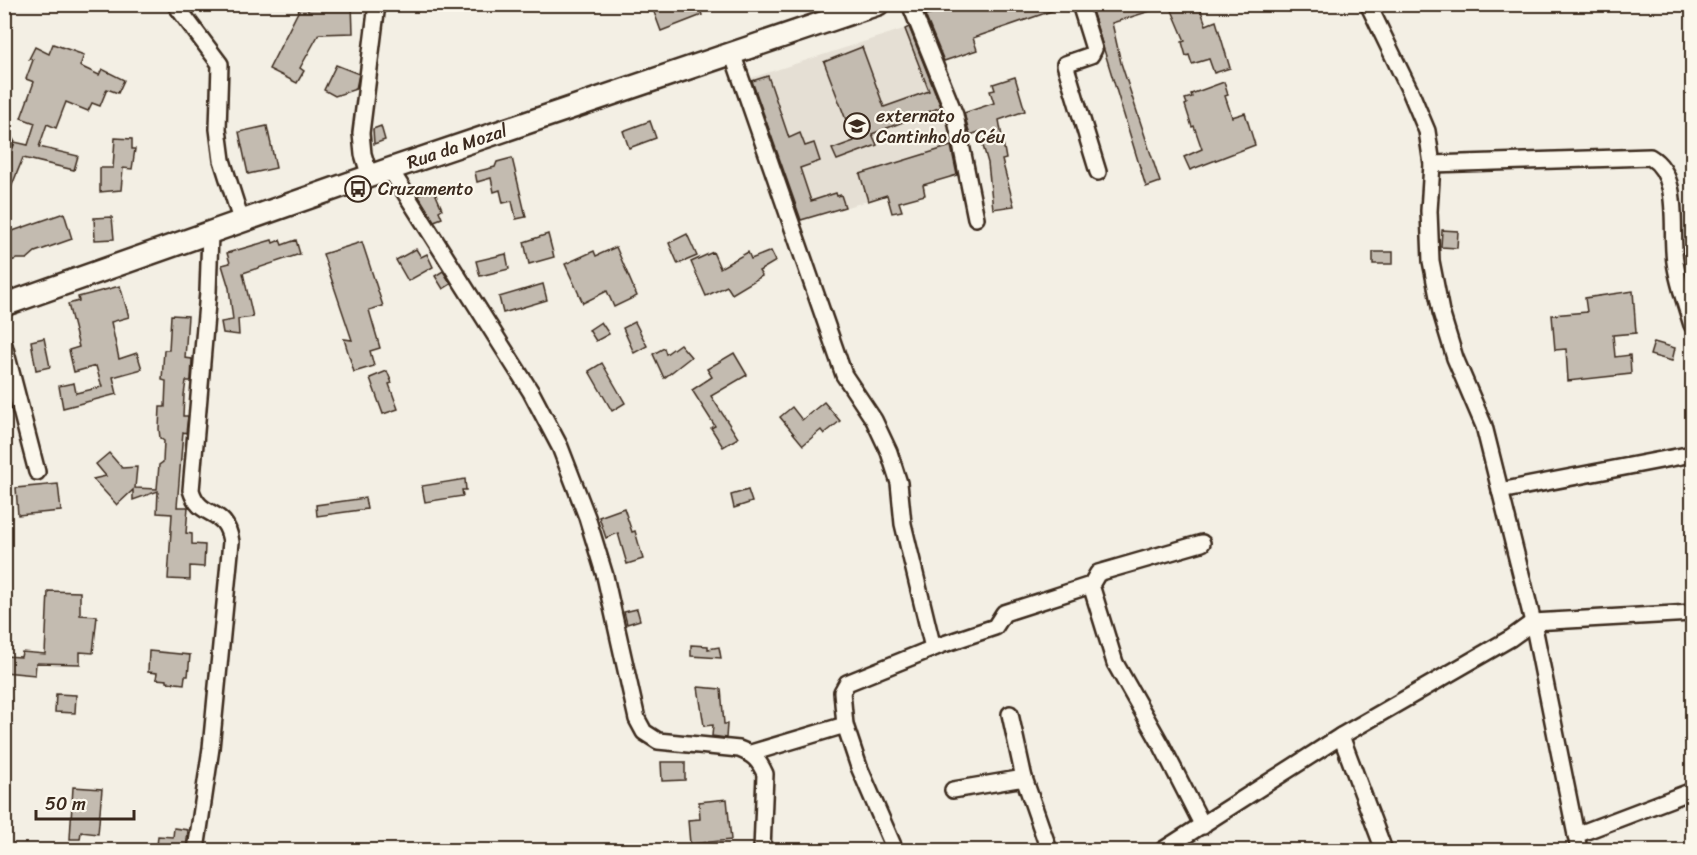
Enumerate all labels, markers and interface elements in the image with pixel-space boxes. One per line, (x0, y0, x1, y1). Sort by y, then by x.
place label: externato Cantinho do Céu (876, 100, 1005, 153)
school or university icon: externato Cantinho do Céu (842, 111, 872, 141)
street label: Rua da Mozal (403, 114, 512, 178)
place label: Cruzamento (378, 173, 473, 205)
bus stop icon: Cruzamento (343, 174, 373, 204)
scale bar (36, 783, 134, 821)
text: 50 m (45, 788, 86, 820)

